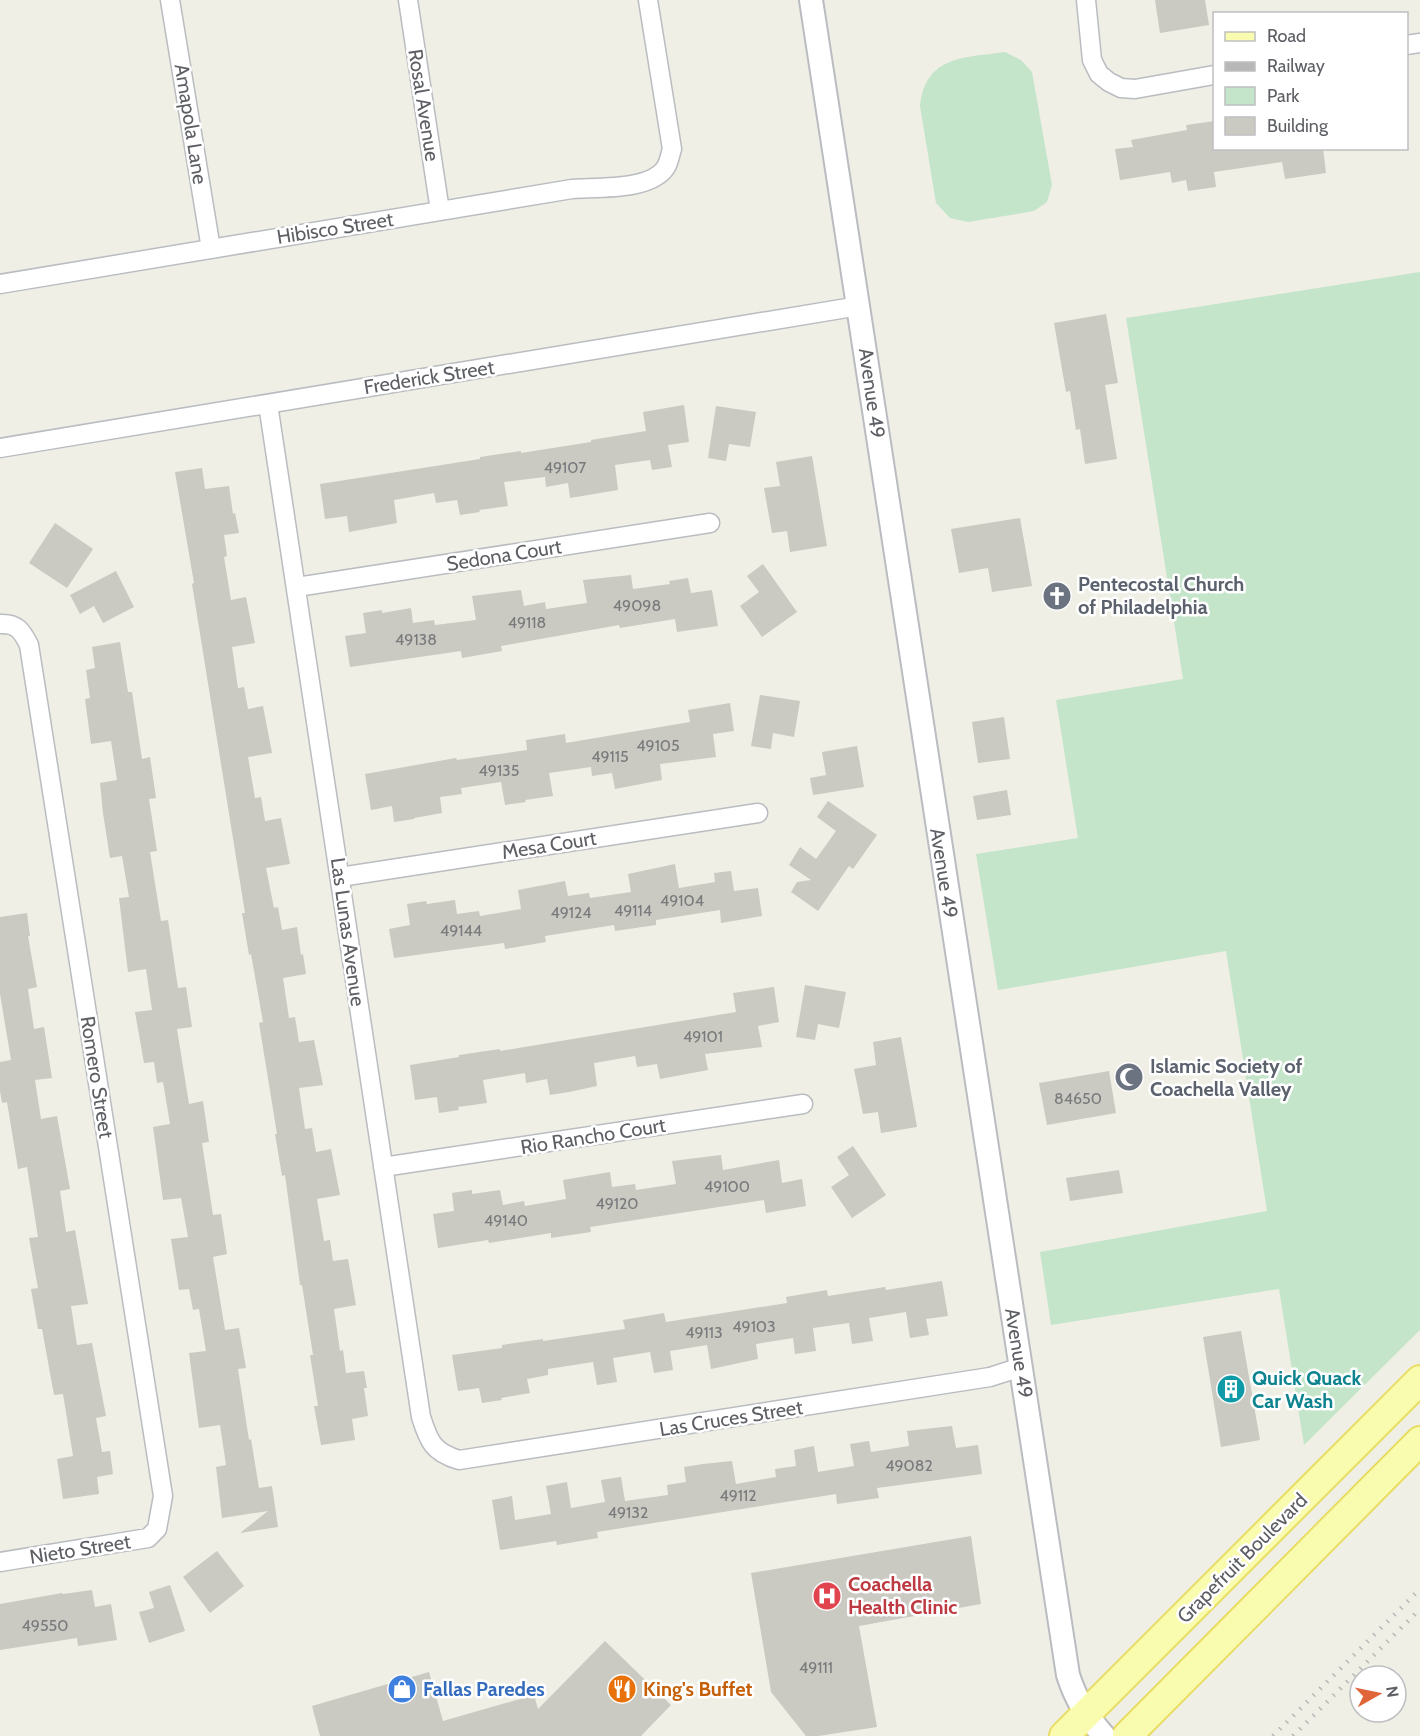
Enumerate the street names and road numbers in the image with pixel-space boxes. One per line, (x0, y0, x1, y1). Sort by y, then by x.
street label: Rosal Avenue (403, 47, 445, 163)
street label: Amapola Lane (170, 62, 212, 186)
street label: Hibisco Street (275, 207, 395, 249)
street label: Avenue 49 (854, 346, 890, 440)
street label: Frederick Street (362, 355, 496, 399)
street label: Sedona Court (445, 534, 563, 576)
street label: Mesa Court (500, 826, 598, 864)
street label: Avenue 49 (925, 826, 963, 920)
street label: Las Lunas Avenue (326, 856, 370, 1008)
street label: Romero Street (75, 1014, 119, 1140)
street label: Rio Rancho Court (519, 1113, 667, 1159)
street label: Avenue 49 (1000, 1306, 1038, 1400)
street label: Las Cruces Street (658, 1395, 805, 1441)
street label: Grapefruit Boulevard (1172, 1488, 1312, 1628)
street label: Nieto Street (28, 1529, 132, 1569)

